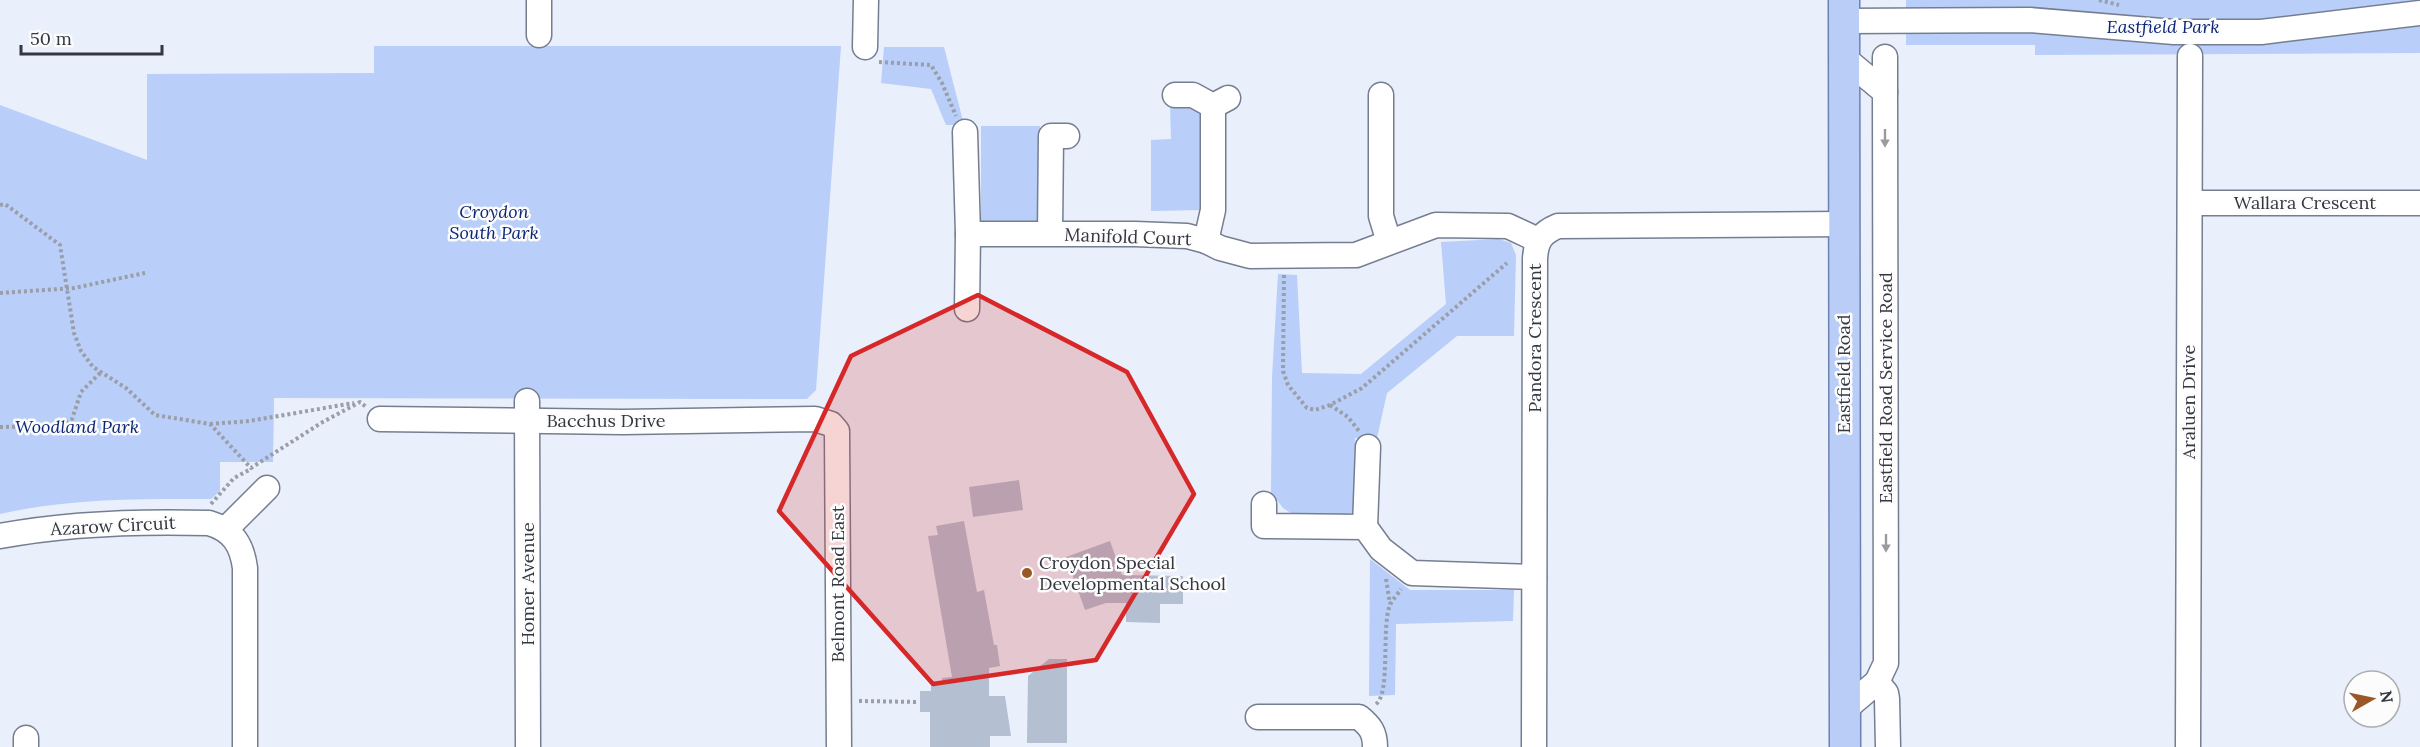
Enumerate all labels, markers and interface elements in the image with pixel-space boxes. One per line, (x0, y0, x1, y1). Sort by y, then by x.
park label: Eastfield Park (2107, 15, 2220, 38)
scale bar (21, 18, 162, 56)
text: 50 m (30, 27, 72, 50)
one-way arrow (1880, 128, 1890, 147)
street label: Wallara Crescent (2234, 191, 2376, 214)
park label: Croydon South Park (449, 200, 539, 244)
street label: Manifold Court (1064, 223, 1192, 250)
street label: Pandora Crescent (1523, 263, 1546, 413)
street label: Eastfield Road Service Road (1874, 272, 1897, 504)
street label: Eastfield Road (1832, 314, 1855, 433)
street label: Araluen Drive (2177, 345, 2200, 460)
street label: Bacchus Drive (546, 409, 666, 432)
park label: Woodland Park (15, 415, 139, 438)
street label: Belmont Road East (826, 505, 849, 663)
street label: Azarow Circuit (49, 511, 176, 540)
street label: Homer Avenue (516, 522, 539, 646)
one-way arrow (1881, 533, 1891, 552)
place label: Croydon Special Developmental School (1039, 551, 1226, 595)
marker: Croydon Special Developmental School (1020, 566, 1034, 580)
north arrow (2342, 669, 2402, 729)
text: N (2376, 689, 2398, 704)

